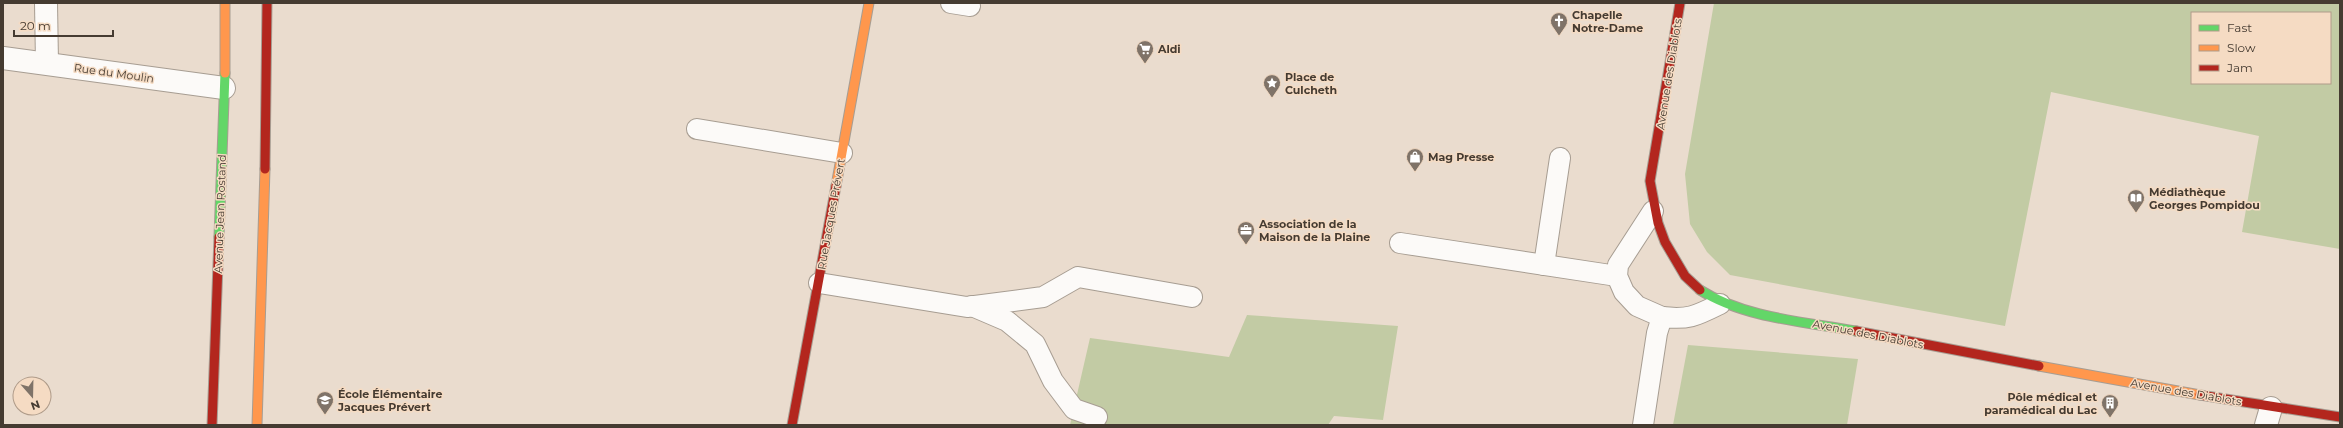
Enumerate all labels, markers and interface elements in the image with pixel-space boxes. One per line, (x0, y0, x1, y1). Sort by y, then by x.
place label: Chapelle Notre-Dame (1572, 8, 1643, 35)
church icon: Chapelle Notre-Dame (1549, 11, 1569, 36)
scale bar (14, 12, 113, 38)
legend (2191, 12, 2331, 84)
street label: Avenue des Diablots (1653, 17, 1685, 131)
text: 20 m (20, 18, 51, 33)
text: Fast (2227, 20, 2252, 35)
supermarket icon: Aldi (1135, 39, 1155, 64)
text: Slow (2227, 40, 2256, 55)
place label: Aldi (1157, 42, 1181, 56)
street label: Rue du Moulin (73, 60, 155, 86)
text: Jam (2226, 60, 2253, 75)
place label: Place de Culcheth (1285, 70, 1337, 97)
place icon: Place de Culcheth (1262, 73, 1282, 98)
shop icon: Mag Presse (1405, 147, 1425, 172)
place label: Mag Presse (1428, 150, 1494, 164)
street label: Avenue Jean Rostand (211, 154, 229, 274)
street label: Rue Jacques Prévert (814, 157, 848, 271)
place label: Médiathèque Georges Pompidou (2149, 185, 2260, 212)
library icon: Médiathèque Georges Pompidou (2126, 188, 2146, 213)
place label: Association de la Maison de la Plaine (1258, 217, 1370, 244)
office icon: Association de la Maison de la Plaine (1236, 220, 1256, 245)
street label: Avenue des Diablots (1811, 316, 1925, 352)
street label: Avenue des Diablots (2129, 375, 2243, 409)
north arrow (12, 376, 52, 416)
place label: École Élémentaire Jacques Prévert (337, 387, 442, 414)
school or university icon: École Élémentaire Jacques Prévert (315, 390, 335, 415)
place label: Pôle médical et paramédical du Lac (1984, 390, 2097, 417)
building icon: Pôle médical et paramédical du Lac (2100, 393, 2120, 418)
text: N (29, 397, 42, 413)

